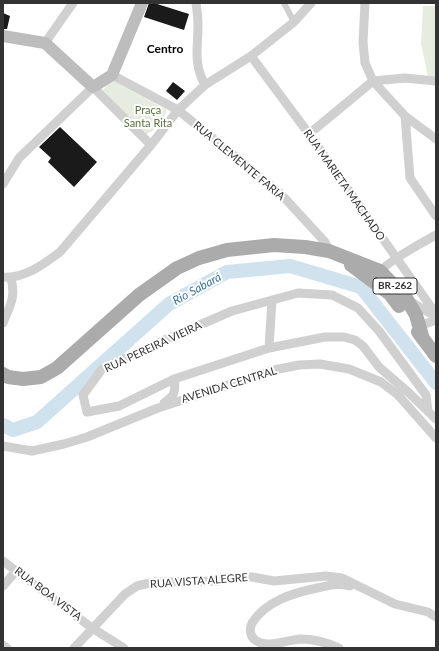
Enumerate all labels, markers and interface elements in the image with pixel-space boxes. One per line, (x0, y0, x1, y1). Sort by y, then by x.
district label: Centro (147, 42, 183, 56)
park label: Praça Santa Rita (124, 103, 172, 129)
street label: RUA CLEMENTE FARIA (191, 119, 287, 203)
street label: RUA MARIETA MACHADO (301, 127, 387, 243)
water label: Rio Sabará (170, 270, 224, 308)
road number: BR-262 (373, 278, 417, 294)
street label: RUA PEREIRA VIEIRA (102, 319, 204, 375)
street label: AVENIDA CENTRAL (180, 364, 278, 406)
street label: RUA BOA VISTA (12, 564, 84, 624)
street label: RUA VISTA ALEGRE (150, 571, 248, 591)

